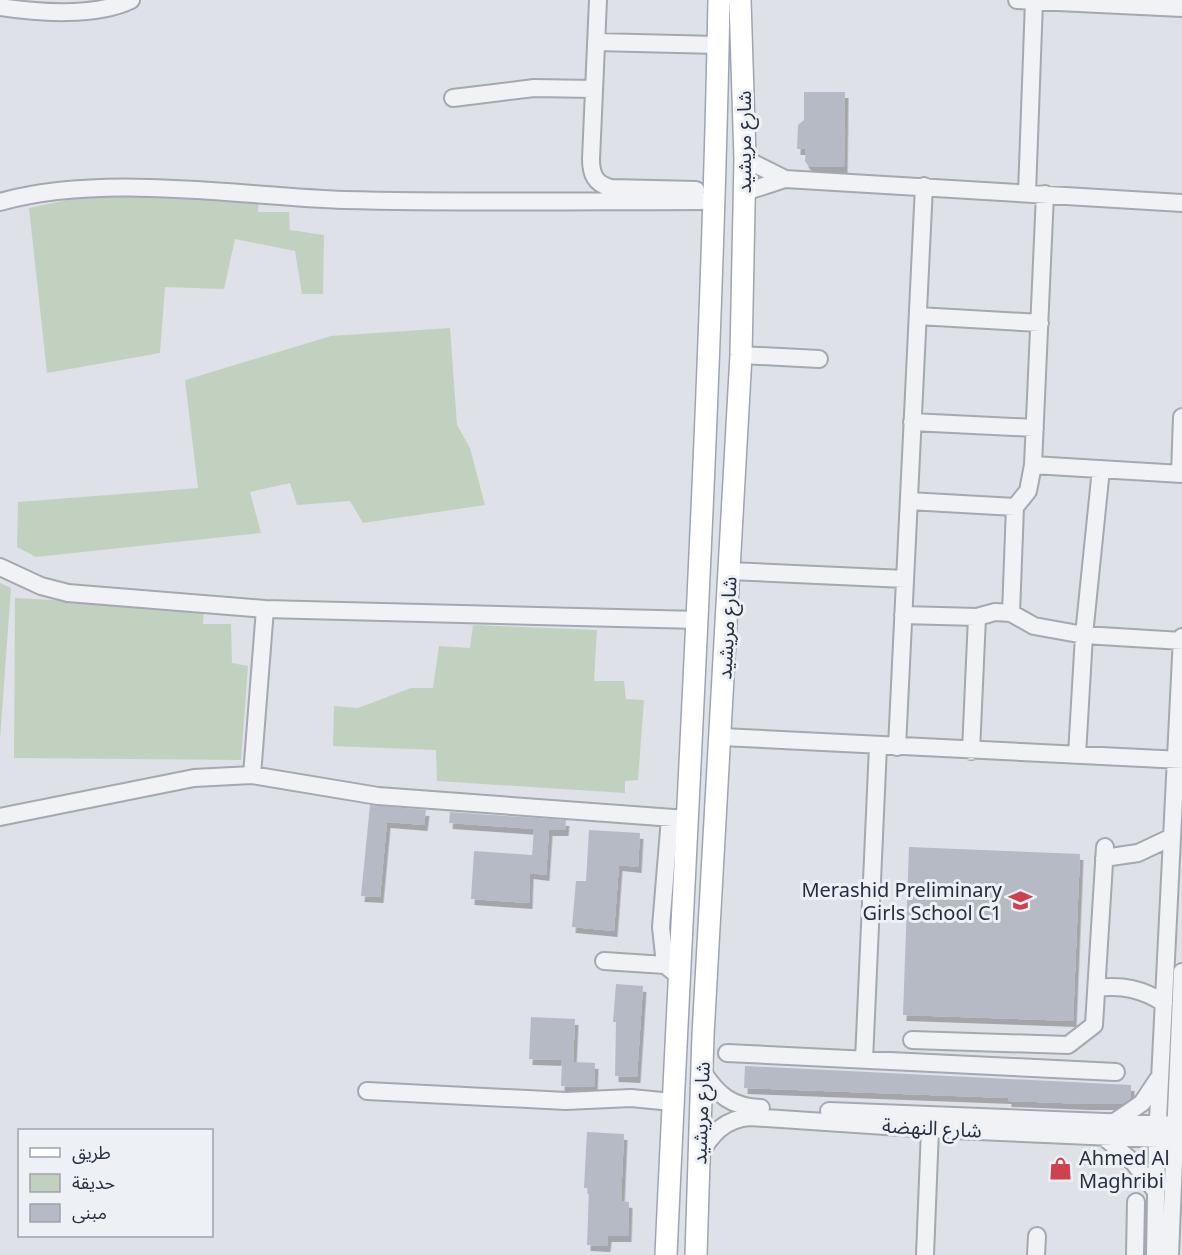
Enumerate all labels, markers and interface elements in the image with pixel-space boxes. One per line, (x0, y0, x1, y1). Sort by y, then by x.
street label: شارع مريشيد (730, 90, 759, 194)
street label: شارع مريشيد (710, 576, 745, 680)
place label: Merashid Preliminary Girls School C1 (801, 876, 1003, 926)
school or university icon: Merashid Preliminary Girls School C1 (1007, 888, 1033, 914)
street label: شارع مريشيد (685, 1061, 718, 1165)
street label: شارع النهضة (881, 1111, 983, 1146)
legend (18, 1129, 213, 1237)
text: طريق (72, 1140, 111, 1164)
place label: Ahmed Al Maghribi (1079, 1144, 1170, 1194)
shop icon: Ahmed Al Maghribi (1048, 1156, 1074, 1182)
text: حديقة (72, 1170, 115, 1194)
text: مبنى (72, 1200, 107, 1224)

